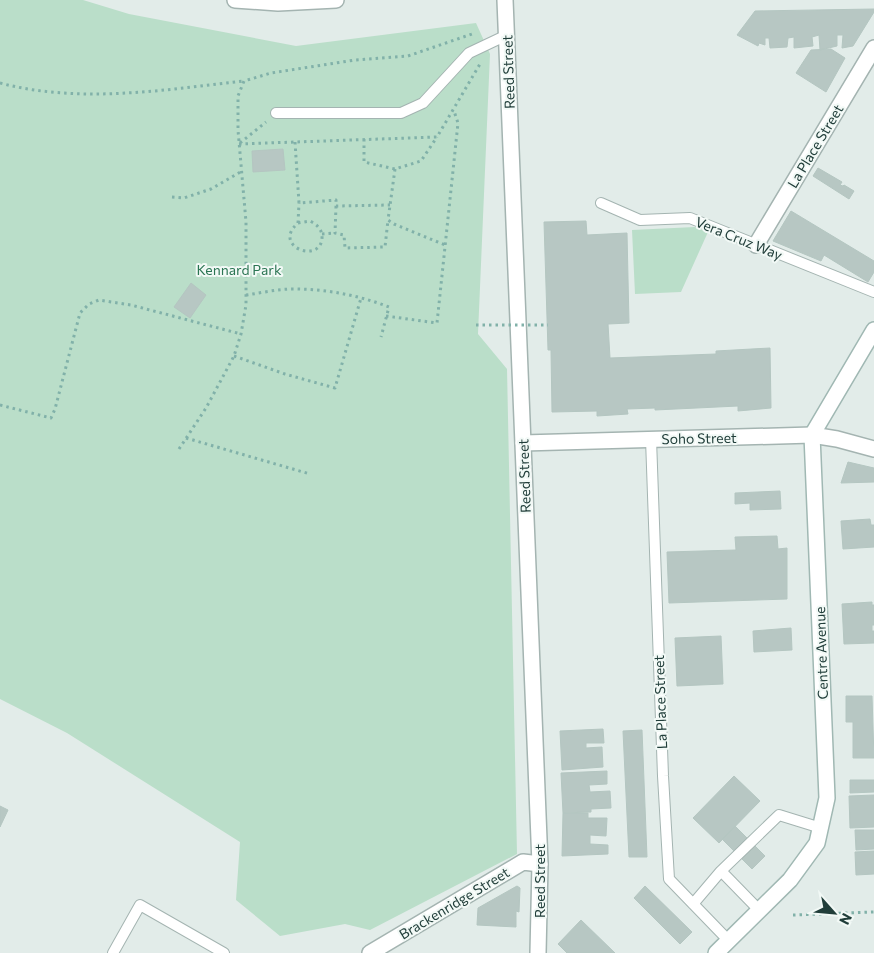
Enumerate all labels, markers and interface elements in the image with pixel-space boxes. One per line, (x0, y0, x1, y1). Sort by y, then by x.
street label: Reed Street (498, 34, 518, 109)
street label: La Place Street (783, 101, 847, 191)
street label: Vera Cruz Way (693, 213, 785, 263)
park label: Kennard Park (196, 261, 282, 278)
street label: Soho Street (661, 429, 737, 447)
street label: Reed Street (514, 438, 534, 513)
street label: Centre Avenue (811, 606, 831, 700)
street label: La Place Street (650, 654, 670, 749)
street label: Reed Street (531, 844, 548, 918)
street label: Brackenridge Street (396, 863, 513, 943)
north arrow (809, 888, 859, 938)
text: N (836, 911, 856, 928)

